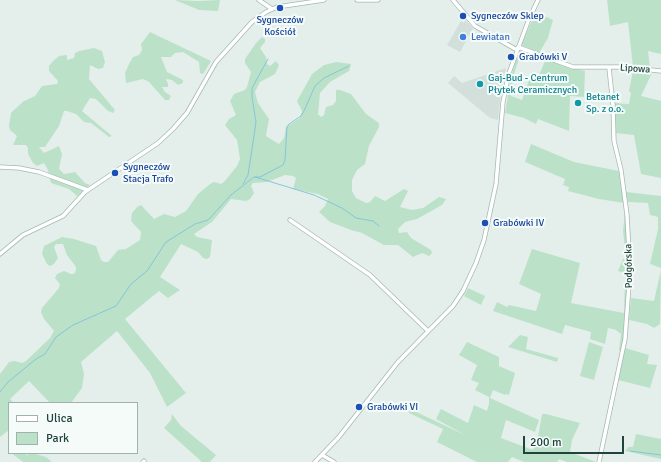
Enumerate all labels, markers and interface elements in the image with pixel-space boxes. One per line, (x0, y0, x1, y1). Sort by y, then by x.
marker: Sygneczów Kościół (275, 3, 285, 13)
place label: Sygneczów Sklep (471, 10, 544, 22)
marker: Sygneczów Sklep (458, 11, 468, 21)
place label: Sygneczów Kościół (256, 14, 304, 38)
place label: Lewiatan (471, 31, 510, 43)
marker: Lewiatan (458, 32, 468, 42)
place label: Grabówki V (519, 51, 567, 63)
marker: Grabówki V (506, 52, 516, 62)
street label: Lipowa (619, 62, 651, 76)
place label: Gaj-Bud - Centrum Płytek Ceramicznych (488, 72, 577, 96)
marker: Gaj-Bud - Centrum Płytek Ceramicznych (475, 79, 485, 89)
place label: Betanet Sp. z o.o. (586, 91, 624, 114)
marker: Betanet Sp. z o.o. (573, 98, 583, 108)
place label: Sygneczów Stacja Trafo (123, 161, 174, 184)
marker: Sygneczów Stacja Trafo (110, 168, 120, 178)
place label: Grabówki IV (493, 217, 544, 229)
marker: Grabówki IV (480, 218, 490, 228)
street label: Podgórska (623, 244, 635, 288)
place label: Grabówki VI (367, 401, 418, 413)
legend (8, 402, 138, 454)
marker: Grabówki VI (354, 402, 364, 412)
text: Ulica (46, 411, 73, 426)
scale bar (525, 428, 626, 454)
text: Park (46, 431, 69, 446)
text: 200 m (530, 435, 562, 450)

